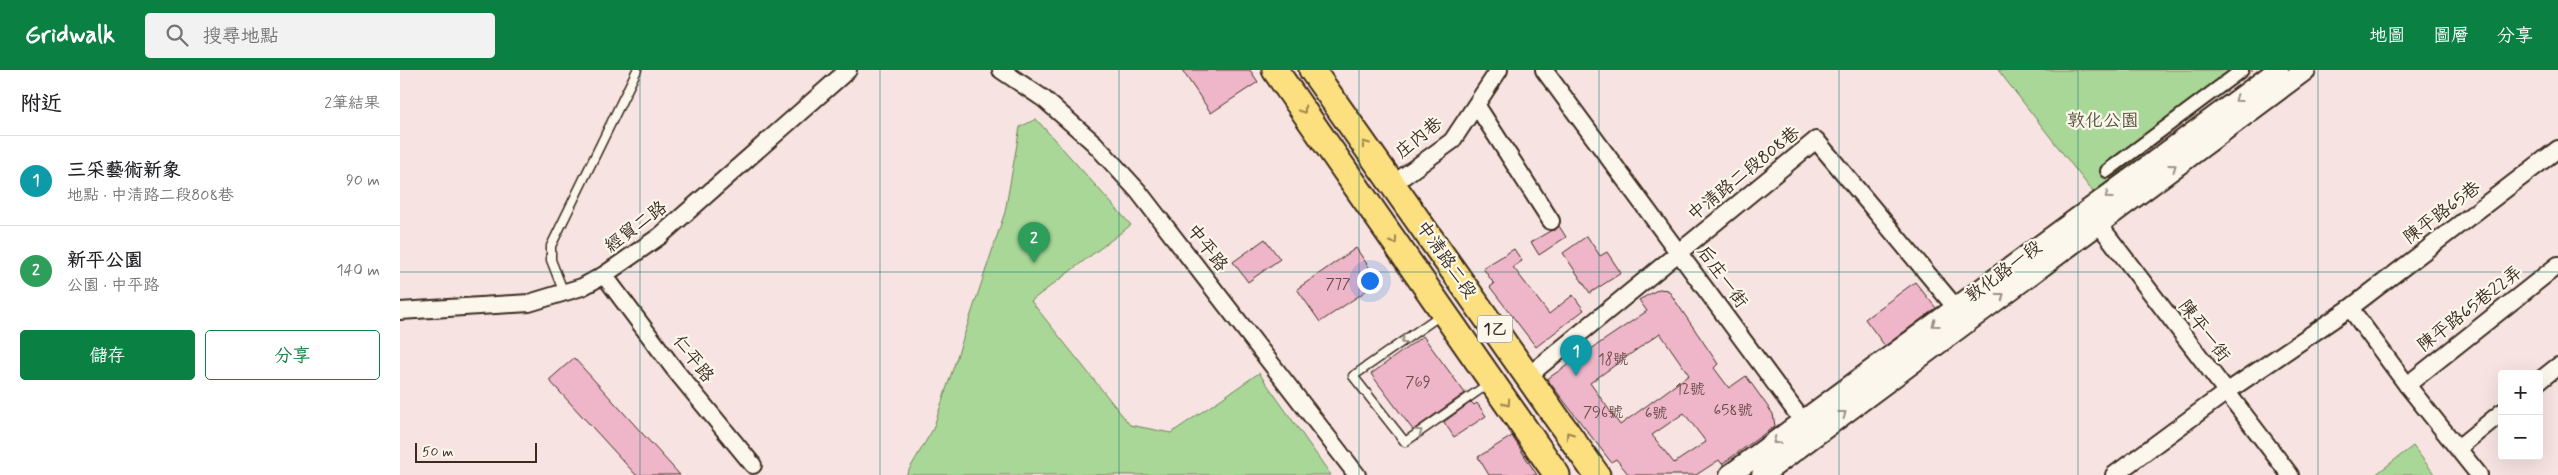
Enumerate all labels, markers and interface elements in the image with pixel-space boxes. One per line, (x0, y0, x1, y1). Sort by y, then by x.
search box (145, 13, 495, 58)
text: Gridwalk (25, 20, 115, 51)
icon: search (163, 21, 191, 49)
text: 搜尋地點 (203, 24, 279, 49)
text: 地圖 (2369, 24, 2405, 48)
text: 圖層 (2433, 24, 2469, 48)
text: 分享 (2497, 24, 2533, 48)
text: 附近 (20, 90, 62, 118)
text: 2筆結果 (324, 93, 380, 114)
one-way arrow (2234, 93, 2244, 102)
one-way arrow (1297, 104, 1306, 114)
park label: 敦化公園 (2067, 109, 2139, 133)
street label: 庄內巷 (1390, 112, 1448, 164)
street label: 中清路二段808巷 (1683, 121, 1805, 227)
one-way arrow (1362, 140, 1371, 150)
text: 三采藝術新象 (67, 158, 181, 183)
one-way arrow (2167, 164, 2177, 173)
text: 1 (32, 170, 40, 191)
text: 90 m (346, 170, 380, 191)
street label: 陳平路65巷 (2399, 176, 2485, 250)
text: 地點 · 中清路二段808巷 (67, 185, 234, 206)
one-way arrow (2105, 190, 2114, 198)
street label: 經貿二路 (600, 196, 672, 258)
street label: 中清路二段 (1410, 216, 1482, 304)
street label: 中平路 (1181, 219, 1233, 277)
pin: 2 (1018, 222, 1050, 263)
one-way arrow (1387, 235, 1397, 244)
street label: 敦化路一段 (1961, 235, 2047, 309)
street label: 后庄一街 (1691, 241, 1753, 313)
text: 新平公園 (67, 248, 143, 273)
text: 2 (32, 260, 40, 281)
text: 140 m (336, 260, 380, 281)
street label: 陳平路65巷22弄 (2413, 260, 2527, 358)
your location (1357, 268, 1383, 294)
text: 公園 · 中平路 (67, 275, 159, 296)
house number: 777 (1325, 275, 1351, 295)
one-way arrow (1995, 293, 2005, 302)
street label: 陳平一街 (2173, 295, 2235, 367)
road number: 1乙 (1478, 315, 1512, 342)
one-way arrow (1932, 318, 1941, 326)
button: 儲存 (20, 330, 195, 380)
button: 分享 (205, 330, 380, 380)
street label: 仁平路 (667, 330, 719, 388)
one-way arrow (1400, 335, 1409, 344)
pin: 1 (1560, 335, 1592, 376)
house number: 18號 (1598, 350, 1628, 370)
map controls (2498, 370, 2543, 460)
button: + (2498, 370, 2543, 415)
house number: 769 (1405, 373, 1431, 393)
house number: 12號 (1675, 380, 1705, 400)
one-way arrow (1501, 397, 1510, 406)
house number: 658號 (1714, 401, 1752, 421)
house number: 796號 (1583, 403, 1623, 423)
house number: 6號 (1645, 404, 1667, 424)
one-way arrow (1837, 412, 1846, 420)
button: − (2498, 415, 2543, 460)
one-way arrow (1413, 429, 1423, 438)
one-way arrow (1566, 431, 1575, 441)
one-way arrow (1772, 435, 1782, 444)
scale bar (415, 440, 538, 463)
text: 50 m (422, 443, 453, 461)

